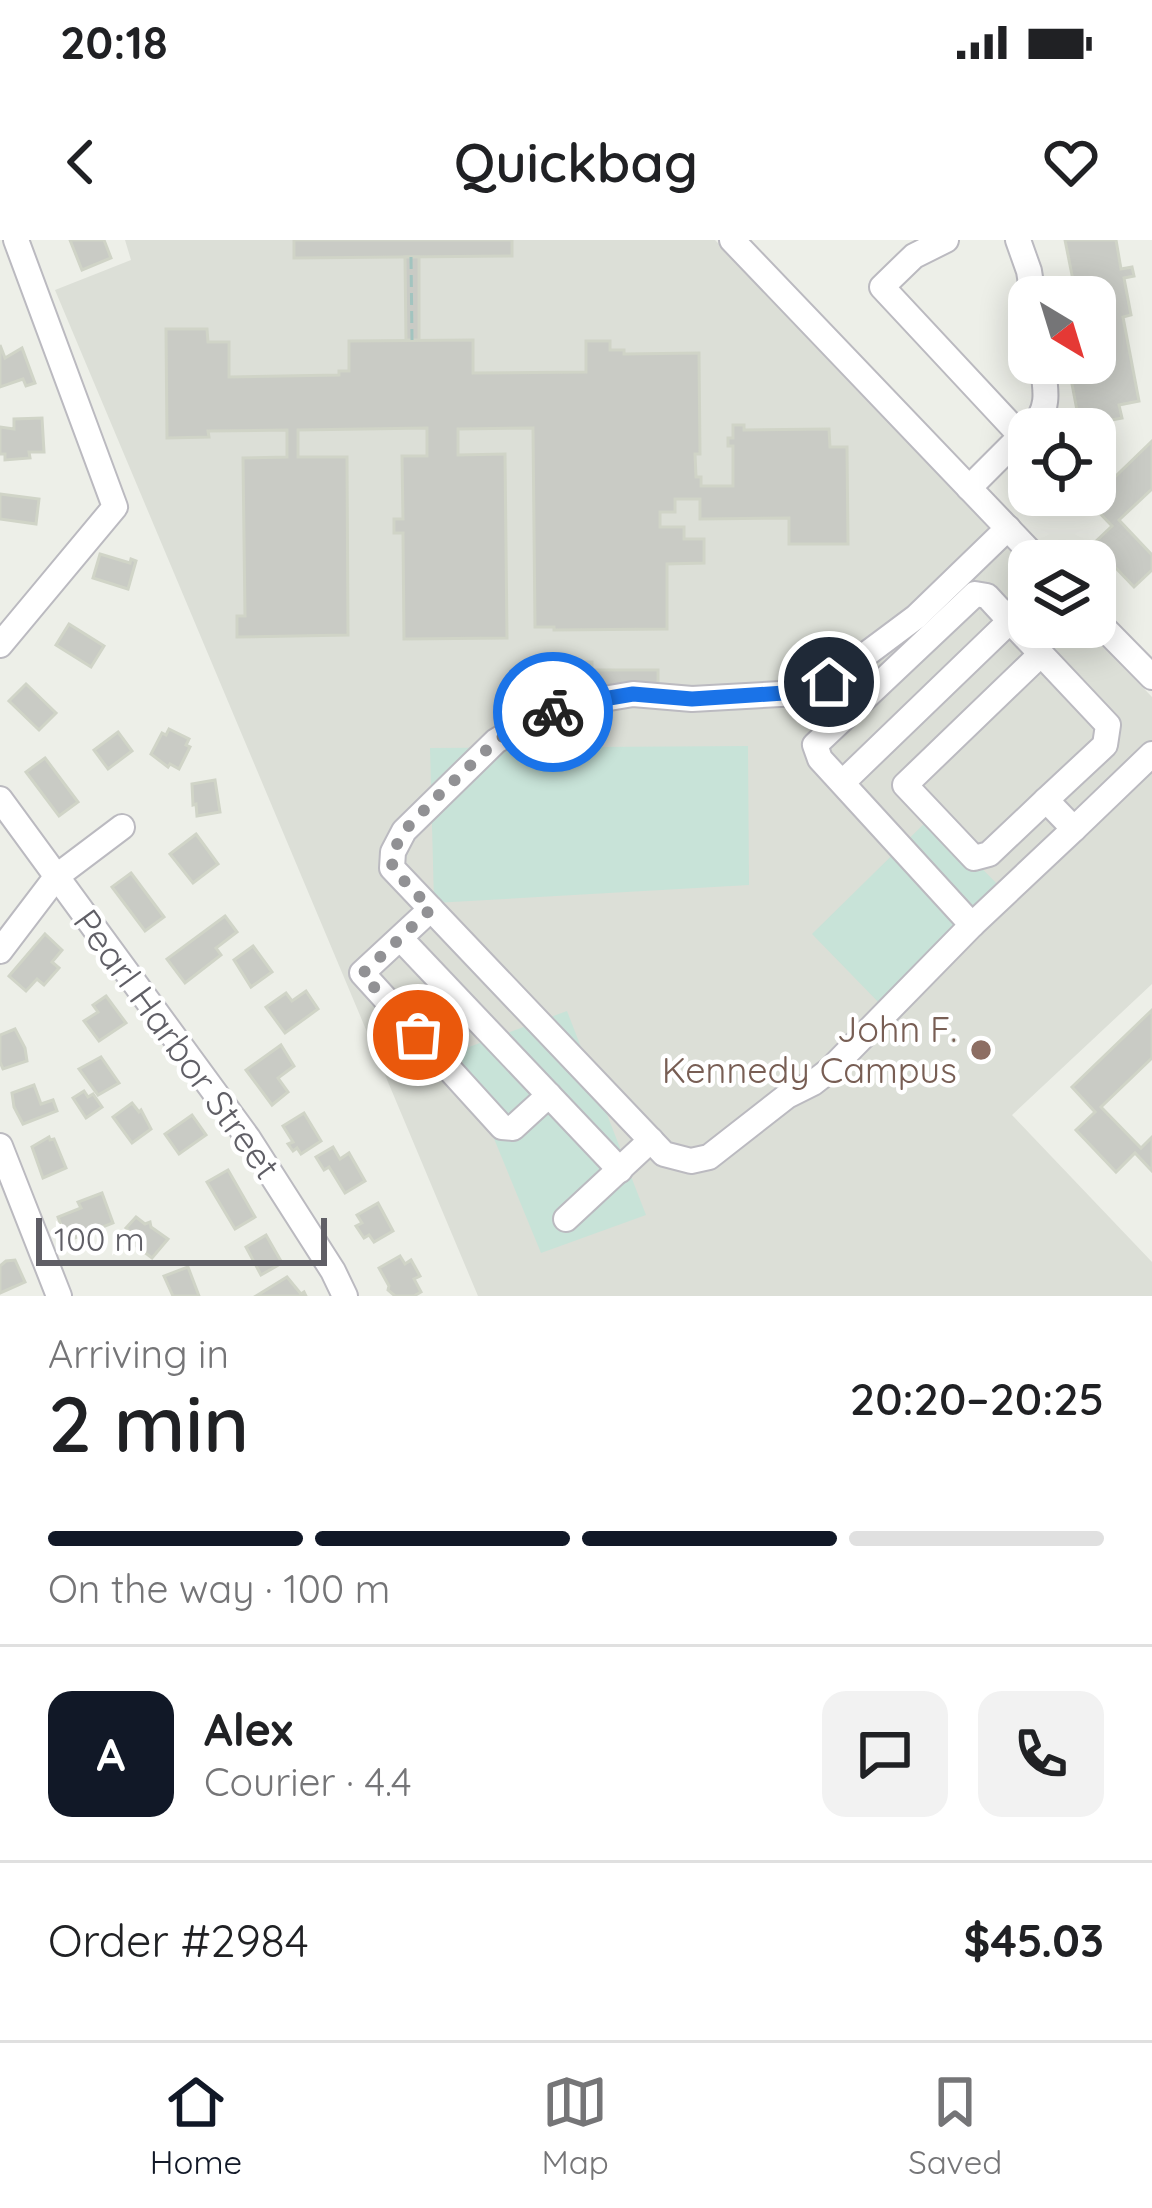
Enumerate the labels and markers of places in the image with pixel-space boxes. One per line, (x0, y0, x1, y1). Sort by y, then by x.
pin (778, 631, 880, 733)
pin (367, 984, 469, 1086)
place label: John F. Kennedy Campus (662, 1006, 957, 1092)
marker: John F. Kennedy Campus (968, 1037, 994, 1063)

